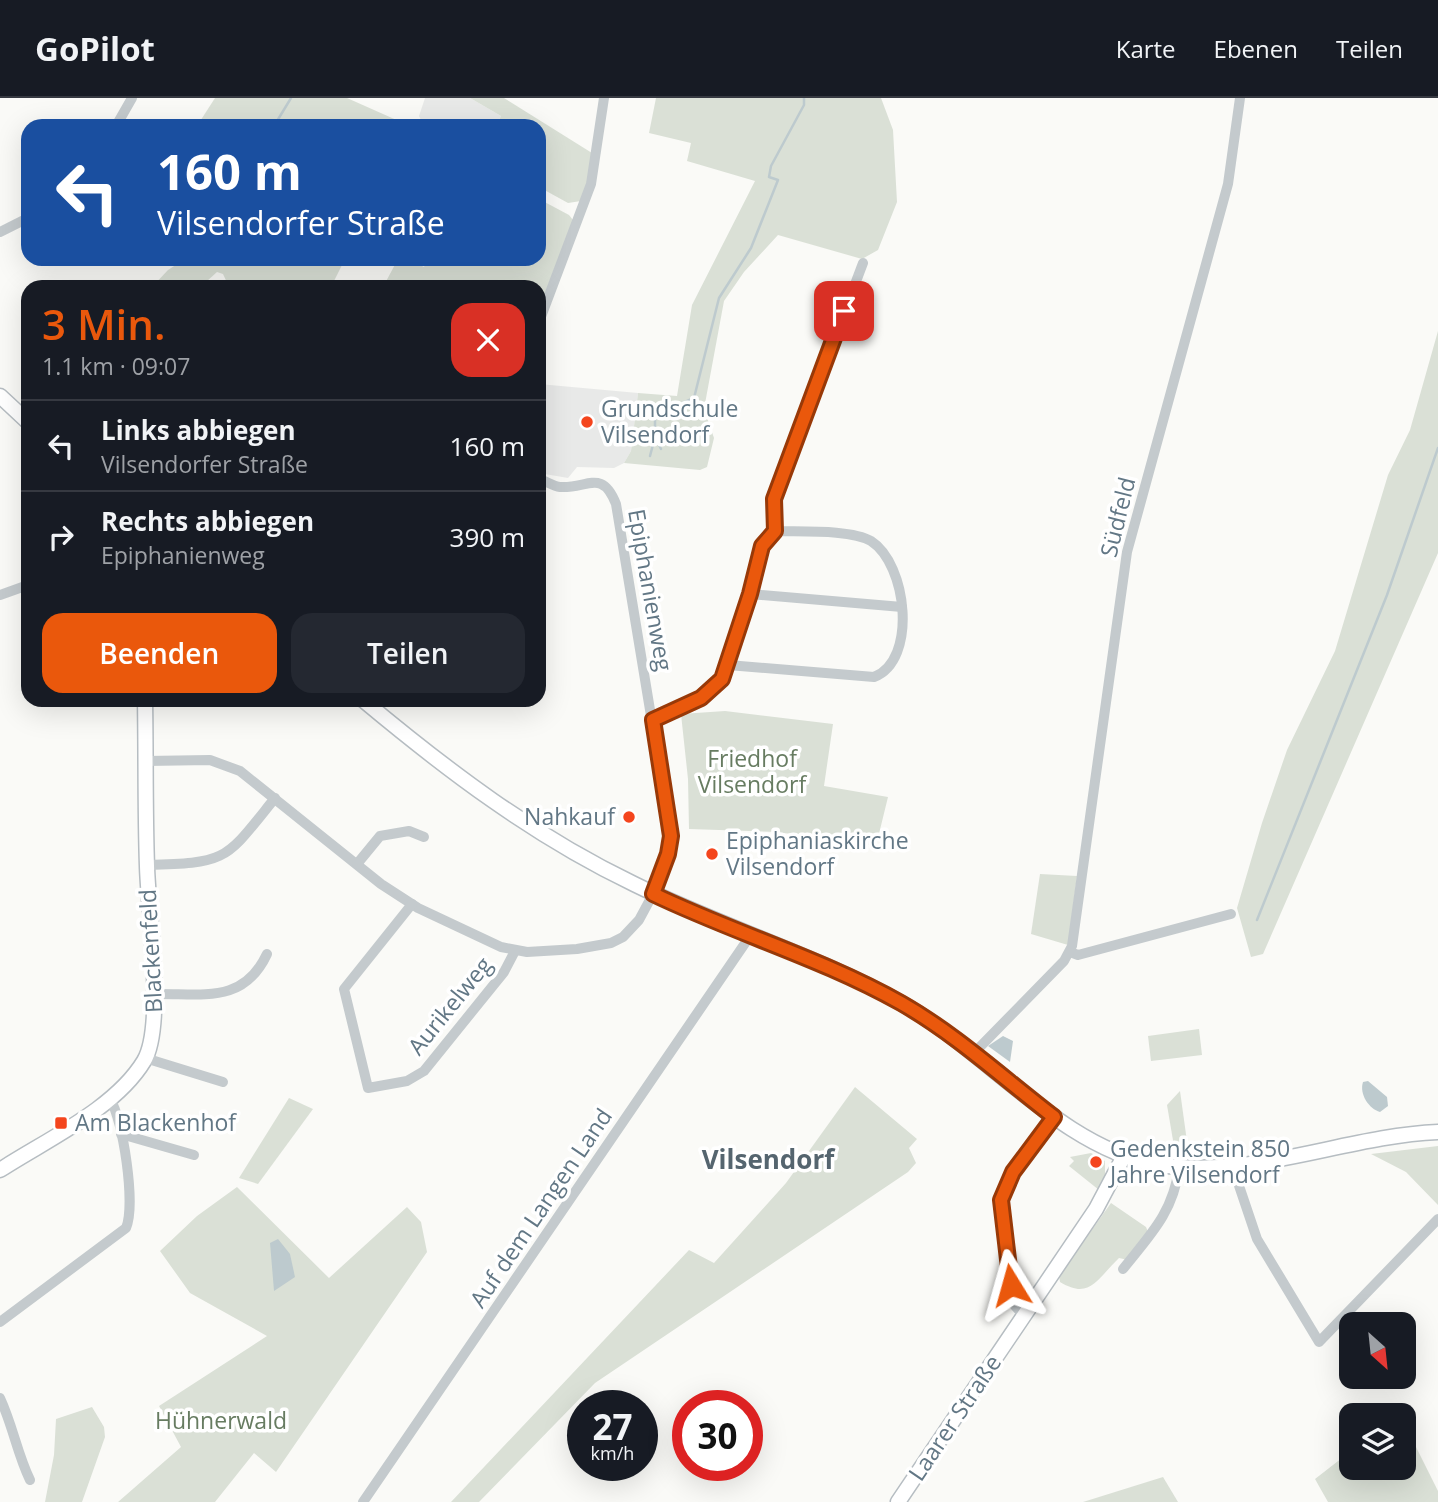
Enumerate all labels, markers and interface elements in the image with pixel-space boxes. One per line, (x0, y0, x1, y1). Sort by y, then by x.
text: GoPilot (35, 26, 155, 71)
text: Karte (1116, 32, 1176, 65)
text: Ebenen (1214, 32, 1298, 65)
text: Teilen (1336, 32, 1403, 65)
text: 160 m (157, 138, 302, 204)
icon: left (42, 147, 133, 238)
text: Vilsendorfer Straße (157, 201, 445, 244)
pin (814, 281, 874, 341)
icon: arrive (825, 292, 863, 330)
text: 3 Min. (42, 295, 166, 352)
button: close (451, 303, 525, 377)
text: 1.1 km · 09:07 (42, 350, 190, 382)
place label: Grundschule Vilsendorf (601, 392, 738, 450)
text: Links abbiegen (101, 412, 296, 448)
marker: Grundschule Vilsendorf (579, 414, 595, 430)
icon: left (42, 427, 80, 465)
text: 160 m (450, 428, 525, 464)
text: Vilsendorfer Straße (101, 448, 308, 480)
street label: Südfeld (1092, 473, 1142, 560)
text: Rechts abbiegen (101, 503, 314, 539)
street label: Epiphanienweg (621, 506, 681, 674)
icon: right (42, 518, 80, 556)
text: 390 m (450, 519, 525, 555)
text: Epiphanienweg (101, 539, 265, 571)
button: Beenden (42, 613, 277, 693)
button: Teilen (291, 613, 525, 693)
park label: Friedhof Vilsendorf (698, 742, 807, 800)
place label: Nahkauf (524, 800, 616, 832)
marker: Nahkauf (621, 809, 637, 825)
place label: Epiphaniaskirche Vilsendorf (726, 824, 909, 882)
marker: Epiphaniaskirche Vilsendorf (704, 846, 720, 862)
street label: Blackenfeld (131, 888, 169, 1014)
street label: Aurikelweg (400, 949, 499, 1061)
street label: Auf dem Langen Land (461, 1102, 619, 1313)
place label: Am Blackenhof (75, 1106, 237, 1138)
marker: Am Blackenhof (53, 1115, 69, 1131)
place label: Gedenkstein 850 Jahre Vilsendorf (1108, 1132, 1290, 1190)
district label: Vilsendorf (702, 1141, 836, 1177)
marker: Gedenkstein 850 Jahre Vilsendorf (1088, 1154, 1104, 1170)
position arrow (974, 1248, 1048, 1322)
north arrow (1339, 1312, 1416, 1390)
map controls (1339, 1312, 1416, 1480)
street label: Laarer Straße (900, 1348, 1008, 1487)
speed limit sign: 30 (672, 1390, 763, 1481)
text: 27 (592, 1403, 633, 1450)
button: layers (1339, 1403, 1416, 1480)
park label: Hühnerwald (155, 1404, 287, 1436)
text: km/h (591, 1441, 634, 1465)

